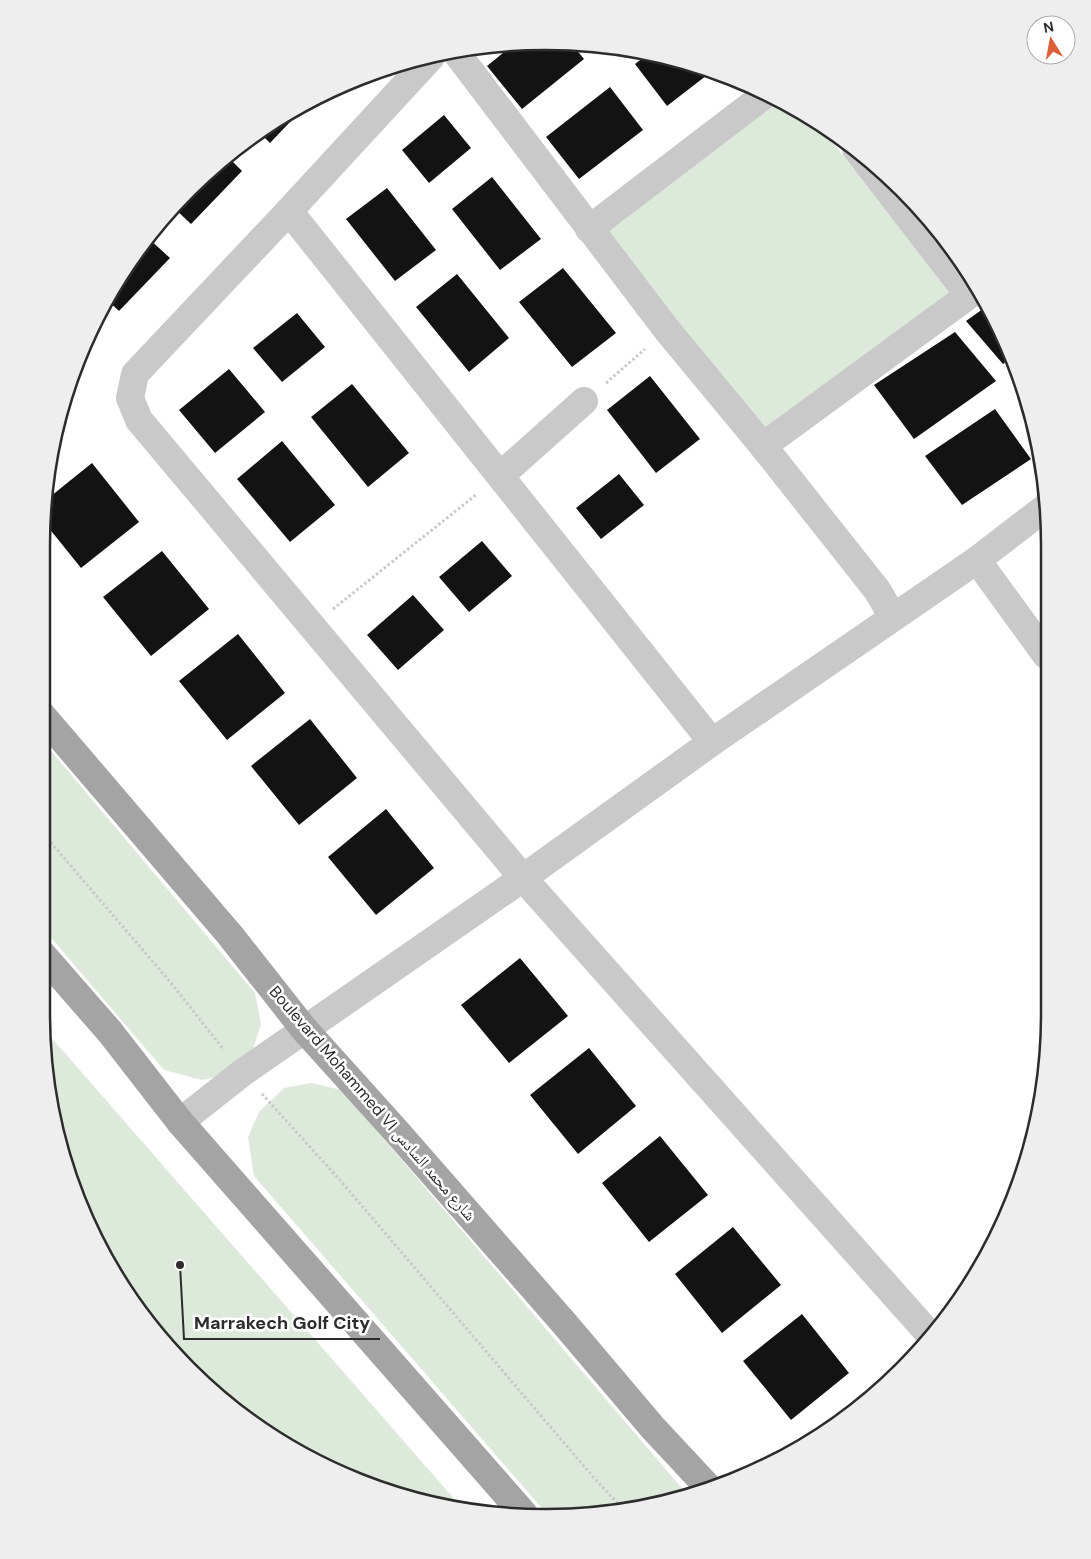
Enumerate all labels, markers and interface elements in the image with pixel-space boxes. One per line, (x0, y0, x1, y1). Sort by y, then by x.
north arrow (1026, 15, 1076, 65)
text: N (1042, 17, 1055, 37)
street label: Boulevard Mohammed VI شارع محمد السادس (265, 982, 480, 1225)
callout: Marrakech Golf City (184, 1306, 380, 1339)
text: Marrakech Golf City (194, 1311, 370, 1335)

